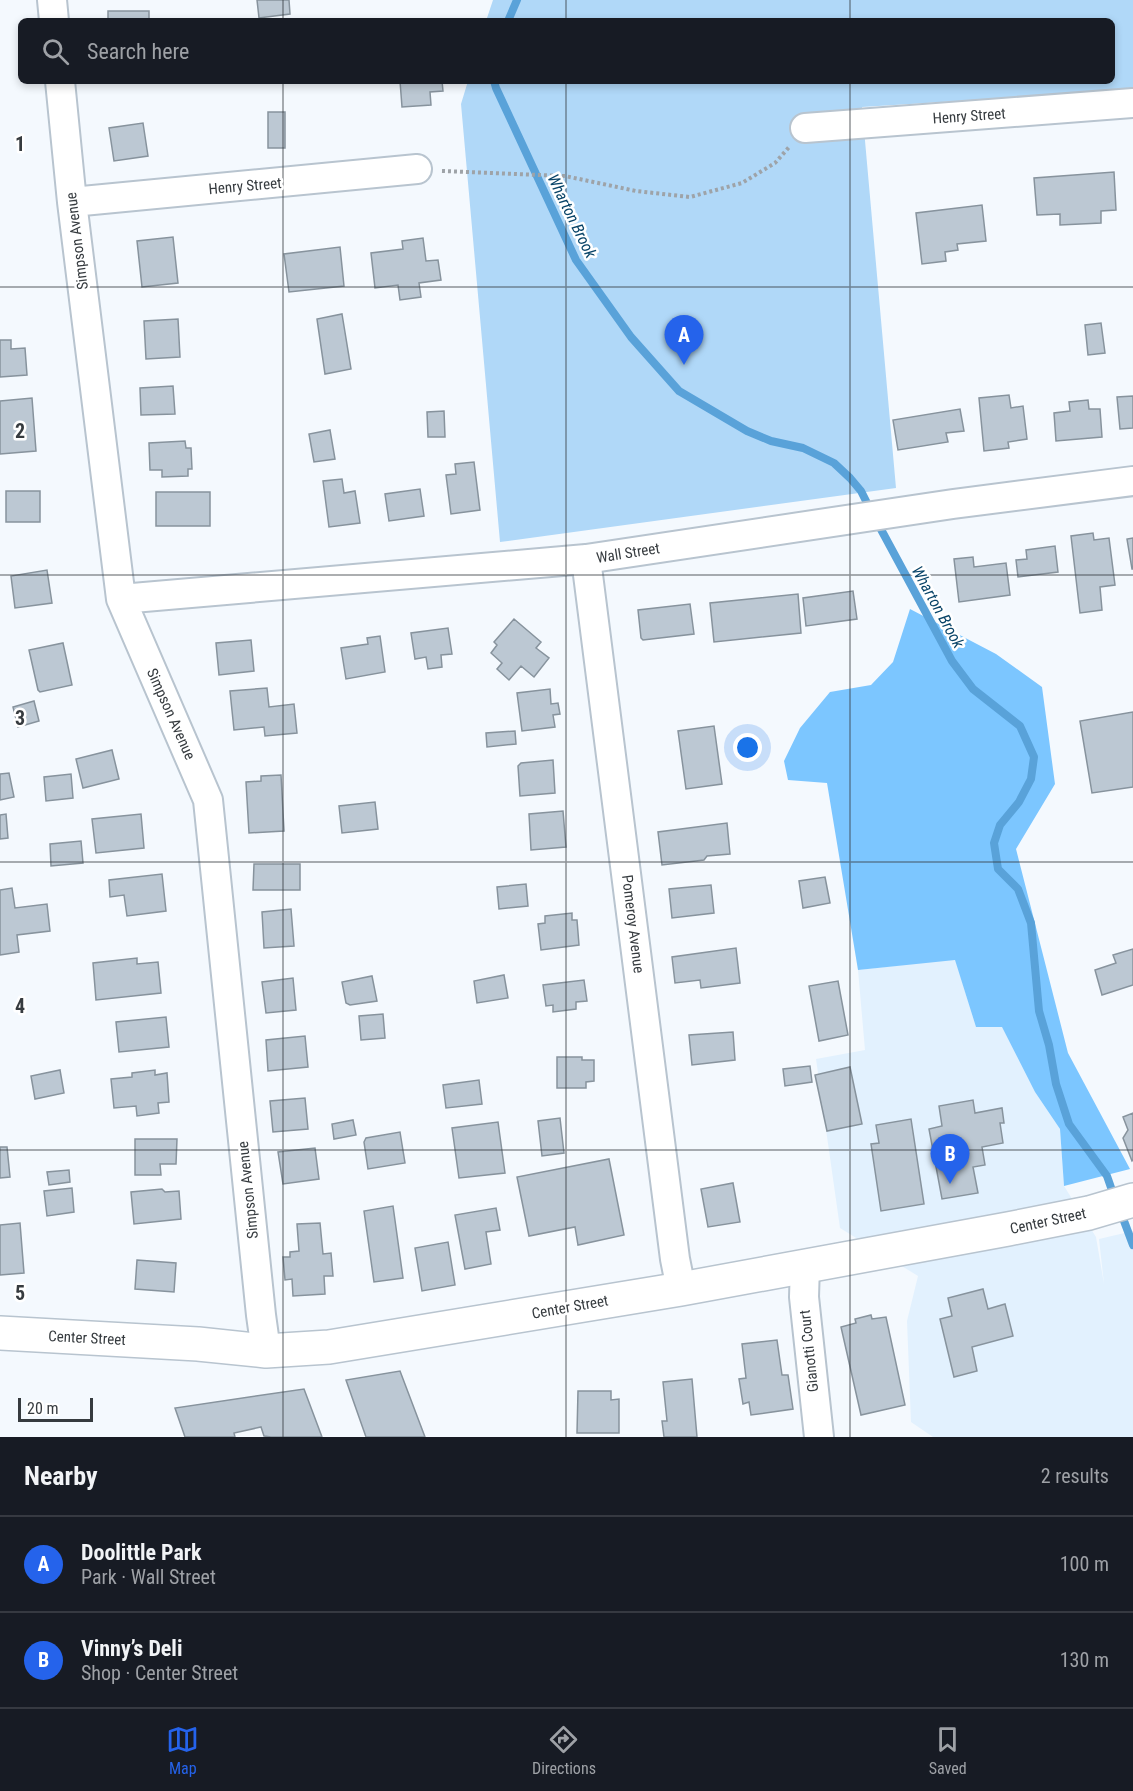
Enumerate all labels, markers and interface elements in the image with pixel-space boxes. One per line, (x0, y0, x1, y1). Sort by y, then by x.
search box (18, 18, 1115, 84)
icon: search (39, 35, 72, 68)
text: Search here (87, 39, 189, 64)
street label: Henry Street (932, 104, 1006, 128)
text: 1 (15, 132, 25, 156)
water label: Wharton Brook (544, 171, 601, 262)
street label: Henry Street (208, 174, 282, 198)
street label: Simpson Avenue (62, 191, 92, 291)
pin: A (664, 316, 704, 365)
text: 2 (15, 419, 25, 443)
street label: Wall Street (595, 539, 661, 567)
water label: Wharton Brook (908, 563, 969, 652)
street label: Simpson Avenue (143, 665, 199, 763)
text: 3 (15, 706, 25, 730)
your location (733, 733, 762, 762)
street label: Pomeroy Avenue (618, 874, 648, 974)
text: 4 (15, 994, 25, 1018)
pin: B (930, 1134, 970, 1184)
street label: Simpson Avenue (234, 1140, 262, 1240)
street label: Center Street (1008, 1204, 1088, 1238)
text: 5 (15, 1281, 25, 1305)
street label: Center Street (530, 1291, 610, 1323)
street label: Gianotti Court (796, 1309, 822, 1393)
street label: Center Street (48, 1327, 126, 1349)
scale bar (18, 1395, 93, 1422)
text: 20 m (27, 1399, 59, 1418)
text: Nearby (24, 1461, 98, 1491)
text: 2 results (1041, 1464, 1109, 1488)
text: Doolittle Park (81, 1540, 202, 1565)
text: A (38, 1552, 49, 1576)
text: 100 m (1060, 1552, 1109, 1576)
text: Park · Wall Street (81, 1565, 216, 1589)
text: Vinny’s Deli (81, 1636, 182, 1661)
text: B (38, 1648, 49, 1672)
text: 130 m (1060, 1648, 1109, 1672)
text: Shop · Center Street (81, 1661, 238, 1685)
tab: Map (166, 1723, 199, 1778)
tab: Directions (532, 1723, 596, 1778)
tab: Saved (929, 1723, 967, 1778)

